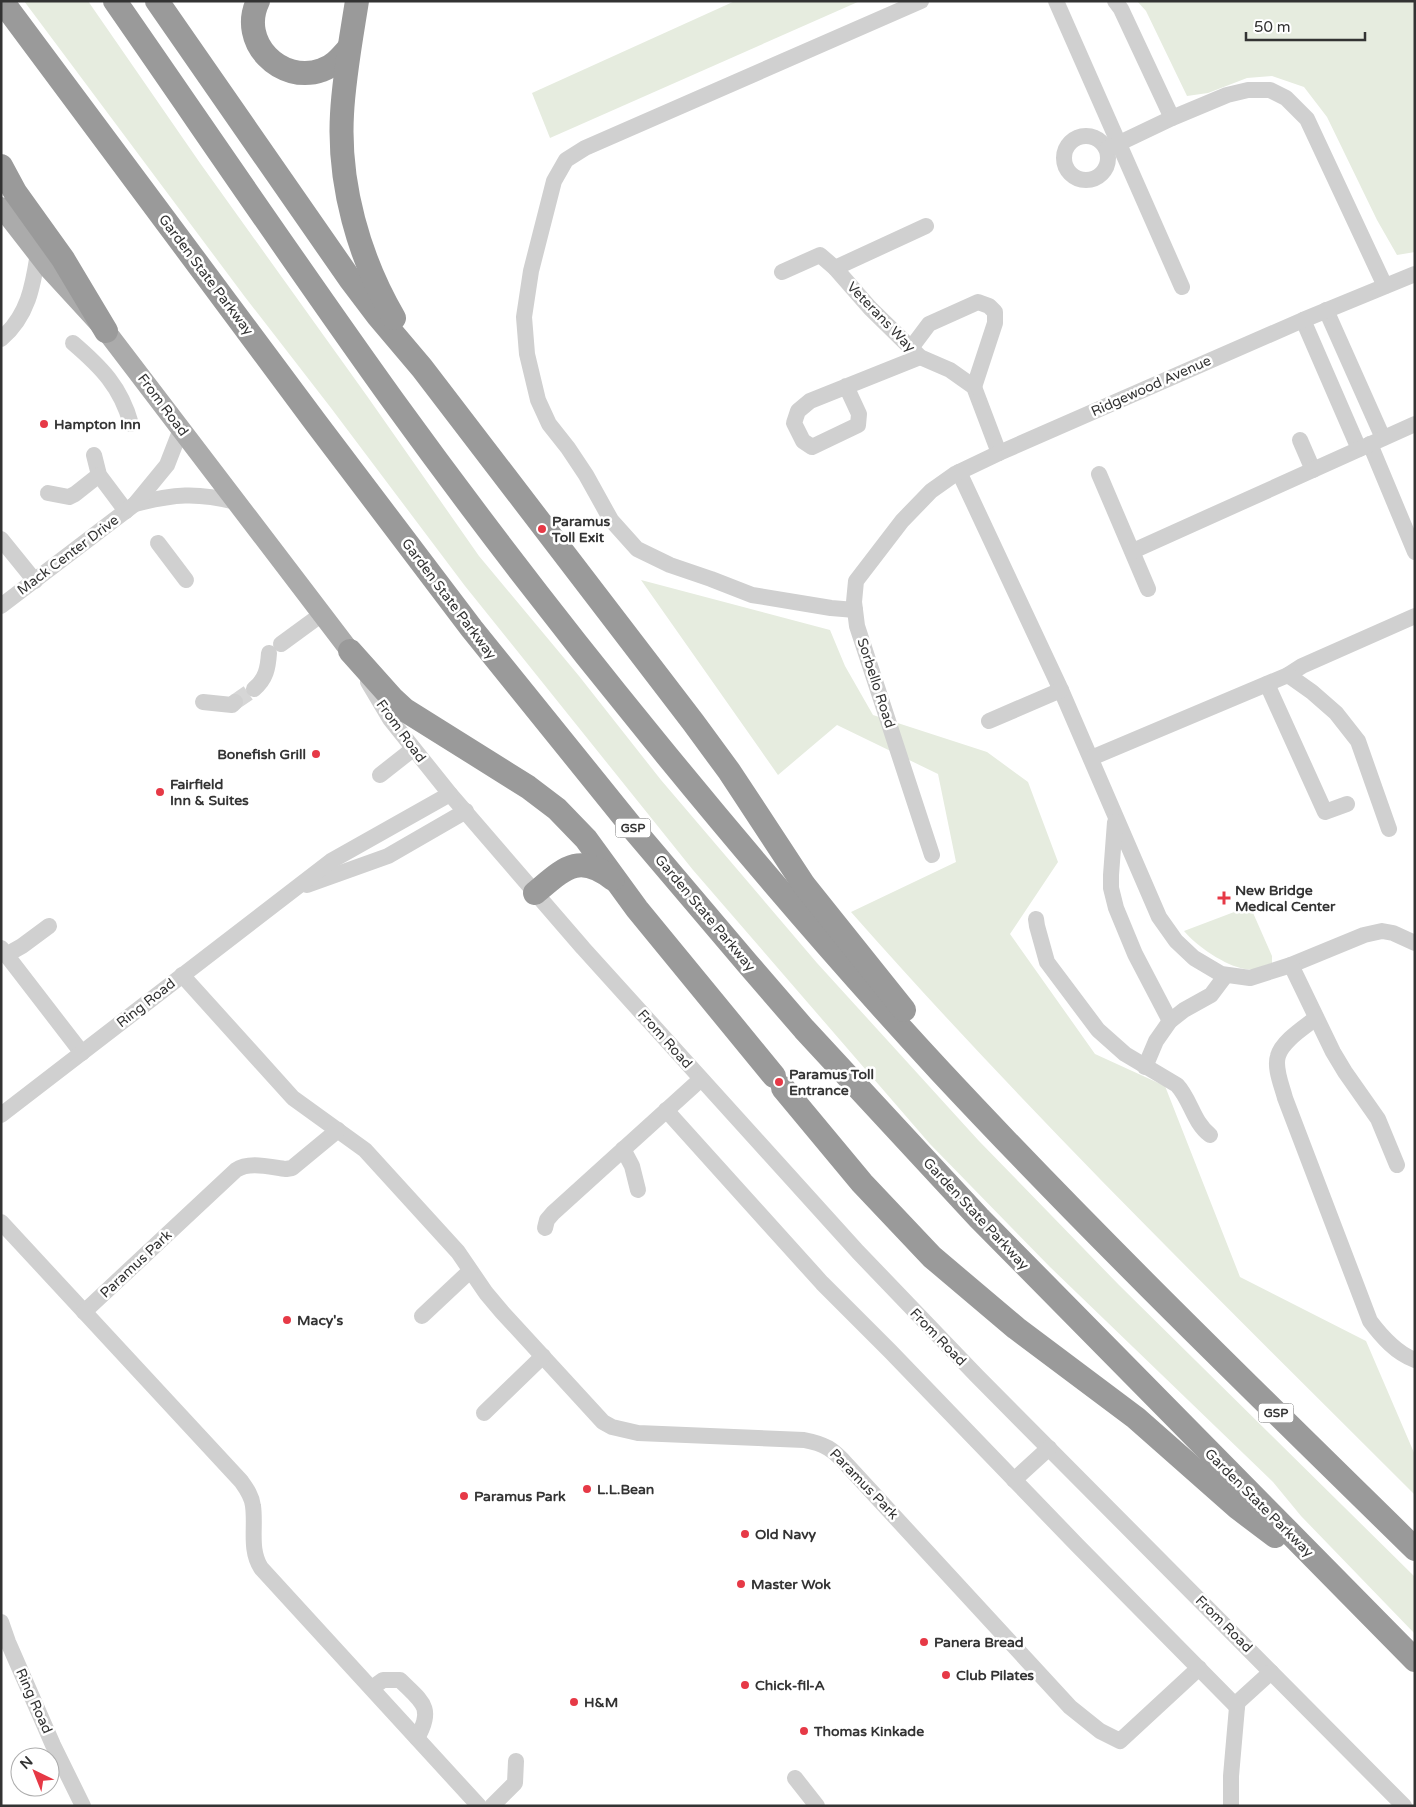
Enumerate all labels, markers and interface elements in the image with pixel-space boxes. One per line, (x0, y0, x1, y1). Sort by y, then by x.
scale bar (1246, 10, 1365, 42)
text: 50 m (1254, 18, 1291, 36)
street label: Garden State Parkway (155, 211, 257, 339)
street label: Veterans Way (843, 278, 919, 356)
street label: Ridgewood Avenue (1088, 352, 1214, 420)
street label: From Road (134, 371, 192, 439)
place label: Hampton Inn (54, 416, 141, 433)
marker: Hampton Inn (38, 418, 50, 430)
street label: Mack Center Drive (14, 511, 122, 599)
place label: Paramus Toll Exit (551, 513, 610, 546)
marker: Paramus Toll Exit (536, 523, 548, 535)
street label: Garden State Parkway (398, 535, 500, 663)
street label: Sorbello Road (853, 636, 899, 730)
street label: From Road (373, 696, 429, 766)
place label: Bonefish Grill (217, 746, 306, 763)
marker: Bonefish Grill (310, 748, 322, 760)
place label: Fairfield Inn & Suites (170, 776, 249, 809)
marker: Fairfield Inn & Suites (154, 786, 166, 798)
road number: GSP (616, 818, 650, 838)
street label: Garden State Parkway (651, 851, 759, 975)
place label: New Bridge Medical Center (1235, 882, 1336, 915)
marker: New Bridge Medical Center (1217, 891, 1231, 905)
street label: Ring Road (113, 975, 179, 1031)
street label: From Road (634, 1006, 696, 1072)
place label: Paramus Toll Entrance (789, 1066, 874, 1099)
marker: Paramus Toll Entrance (773, 1076, 785, 1088)
street label: Garden State Parkway (920, 1154, 1033, 1274)
street label: Paramus Park (97, 1226, 176, 1301)
street label: From Road (906, 1305, 970, 1369)
place label: Macy's (297, 1312, 343, 1329)
marker: Macy's (281, 1314, 293, 1326)
road number: GSP (1258, 1404, 1294, 1422)
street label: Paramus Park (826, 1445, 902, 1523)
street label: Garden State Parkway (1201, 1445, 1317, 1561)
place label: L.L.Bean (597, 1481, 654, 1498)
marker: L.L.Bean (581, 1483, 593, 1495)
place label: Paramus Park (474, 1488, 566, 1505)
marker: Paramus Park (458, 1490, 470, 1502)
place label: Old Navy (755, 1526, 817, 1543)
marker: Old Navy (739, 1528, 751, 1540)
place label: Master Wok (751, 1576, 831, 1593)
marker: Master Wok (735, 1578, 747, 1590)
street label: From Road (1192, 1592, 1256, 1656)
place label: Panera Bread (934, 1634, 1024, 1651)
marker: Panera Bread (918, 1636, 930, 1648)
street label: Ring Road (12, 1666, 56, 1736)
place label: Club Pilates (956, 1667, 1034, 1684)
marker: Club Pilates (940, 1669, 952, 1681)
place label: Chick-fil-A (755, 1677, 825, 1694)
marker: Chick-fil-A (739, 1679, 751, 1691)
place label: H&M (584, 1694, 618, 1711)
marker: H&M (568, 1696, 580, 1708)
place label: Thomas Kinkade (813, 1723, 924, 1740)
marker: Thomas Kinkade (798, 1725, 810, 1737)
north arrow (10, 1747, 60, 1797)
text: N (17, 1753, 36, 1773)

